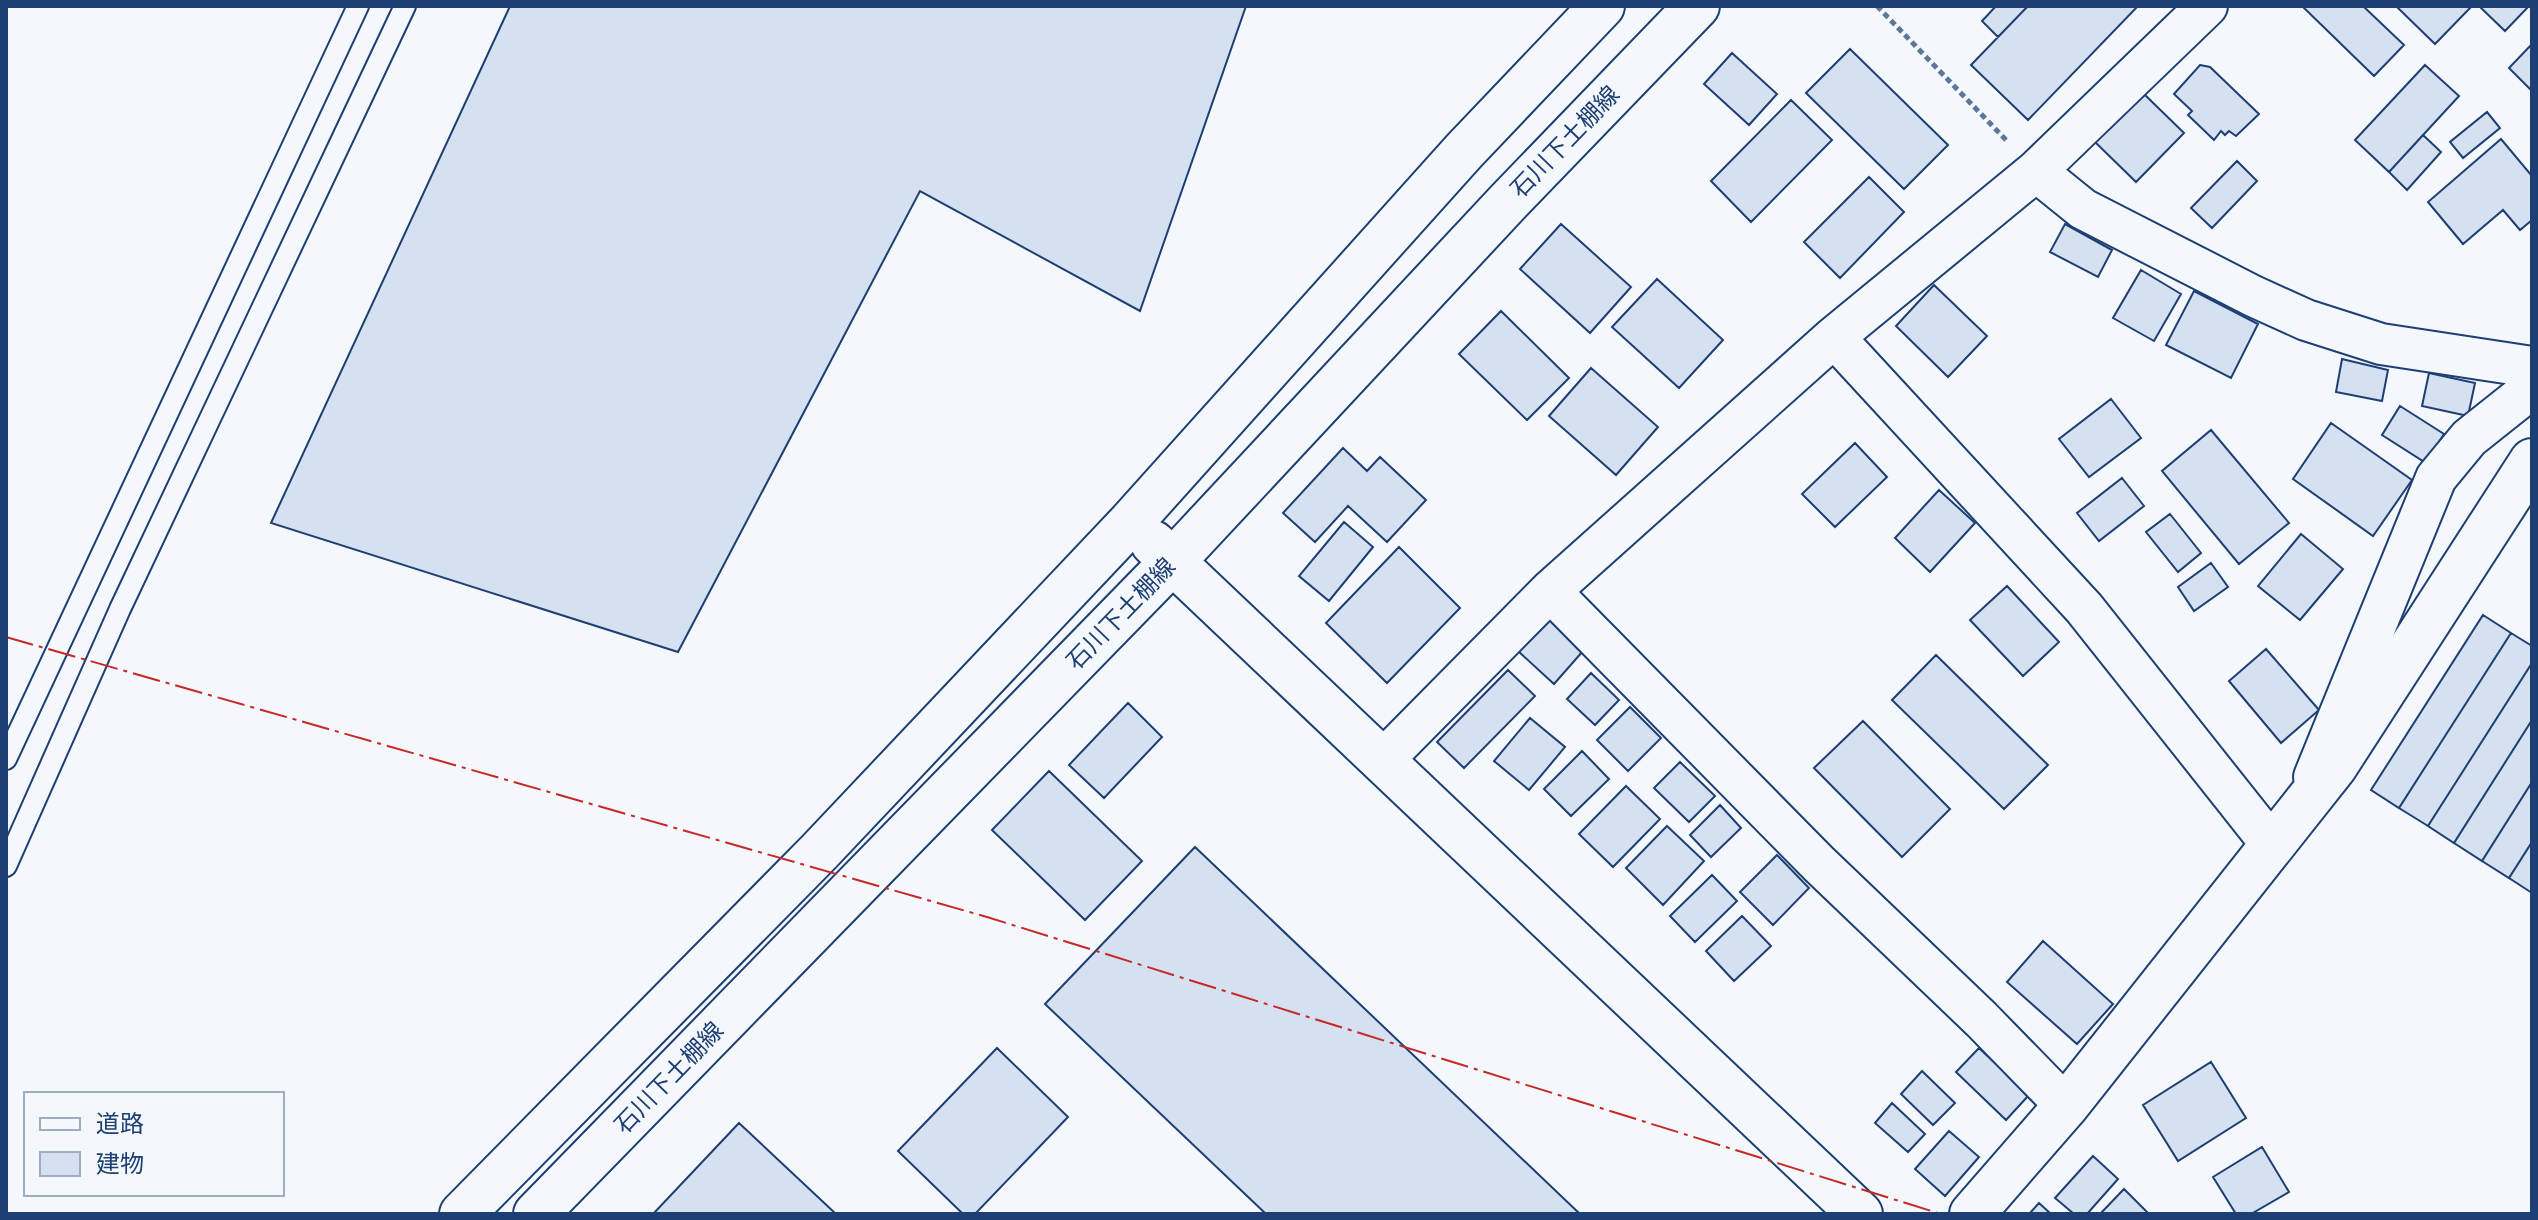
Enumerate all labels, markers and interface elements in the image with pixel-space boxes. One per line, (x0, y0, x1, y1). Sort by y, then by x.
street label: 石川下土棚線 (1503, 79, 1626, 204)
street label: 石川下土棚線 (1059, 551, 1182, 676)
street label: 石川下土棚線 (607, 1015, 730, 1140)
legend (24, 1092, 284, 1196)
text: 道路 (96, 1108, 144, 1139)
text: 建物 (96, 1148, 144, 1179)

